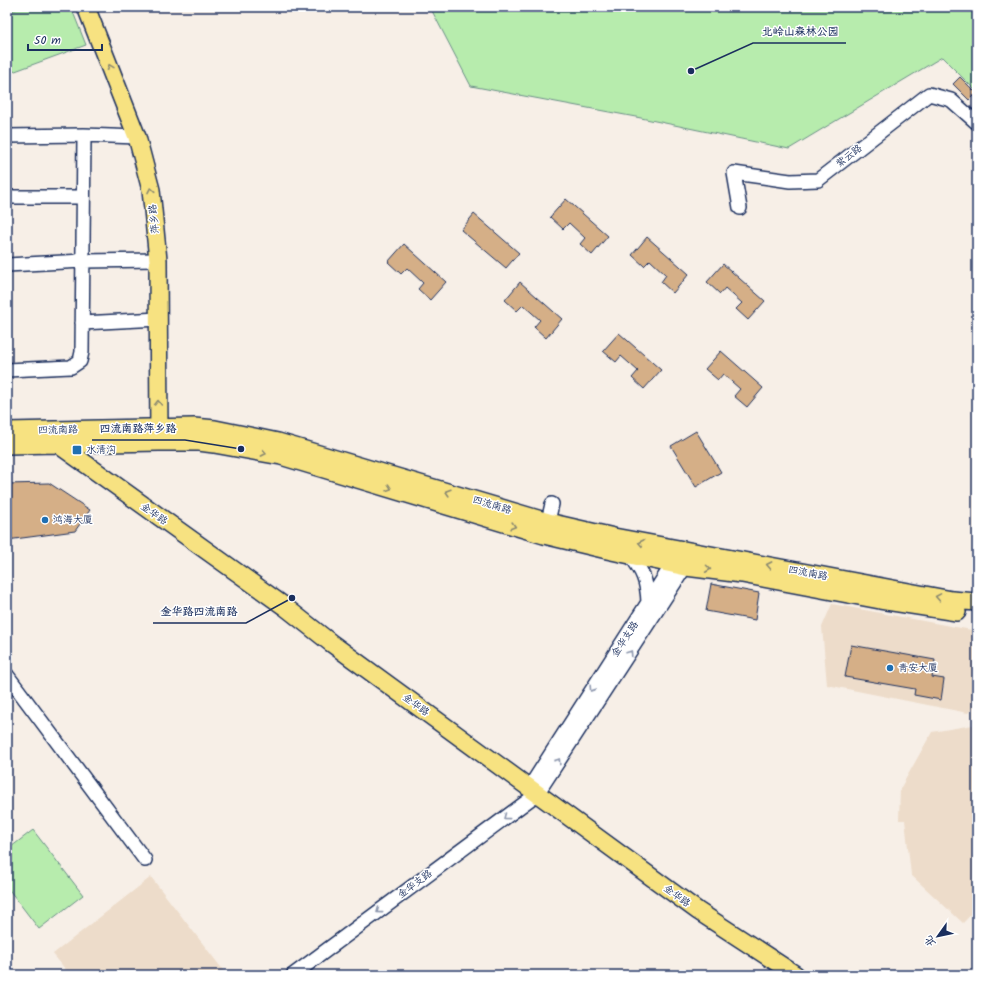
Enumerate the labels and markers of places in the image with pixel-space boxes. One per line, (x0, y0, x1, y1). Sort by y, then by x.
callout: 北岭山森林公园 (753, 20, 846, 43)
callout: 四流南路萍乡路 (92, 417, 185, 440)
place label: 水清沟 (86, 442, 116, 458)
marker: 水清沟 (71, 444, 83, 456)
place label: 鸿海大厦 (53, 512, 93, 528)
marker: 鸿海大厦 (40, 515, 50, 525)
callout: 金华路四流南路 (153, 600, 246, 623)
place label: 青安大厦 (898, 660, 938, 676)
marker: 青安大厦 (885, 663, 895, 673)

